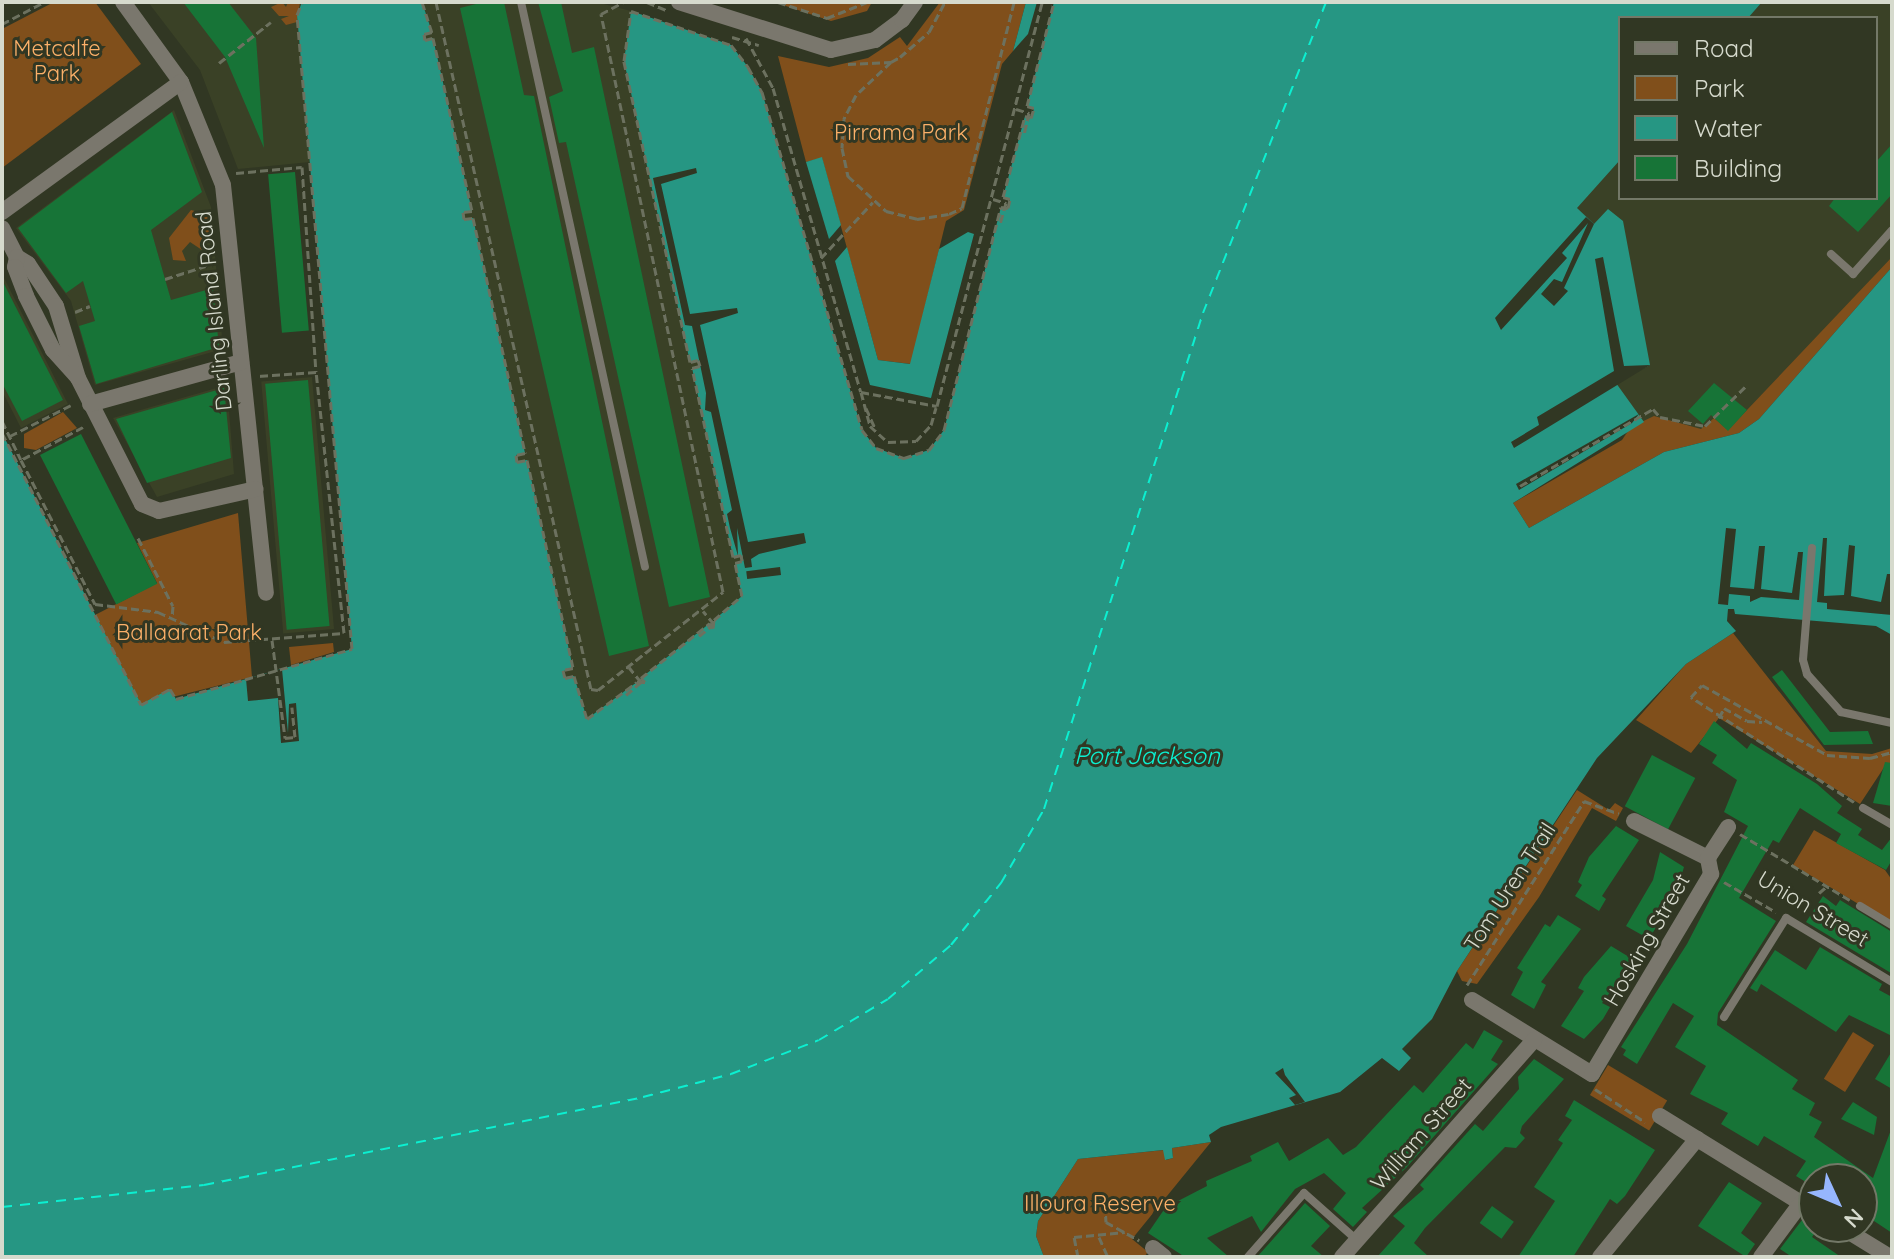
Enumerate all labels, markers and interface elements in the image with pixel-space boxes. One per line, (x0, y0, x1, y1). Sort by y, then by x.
legend (1618, 16, 1878, 200)
text: Road (1694, 33, 1754, 63)
park label: Metcalfe Park (13, 35, 101, 86)
text: Park (1694, 73, 1745, 103)
text: Water (1694, 113, 1762, 143)
park label: Pirrama Park (834, 120, 968, 146)
text: Building (1694, 153, 1782, 183)
street label: Darling Island Road (190, 210, 238, 412)
park label: Ballaarat Park (116, 620, 262, 646)
water label: Port Jackson (1074, 742, 1220, 770)
street label: Tom Uren Trail (1459, 818, 1561, 956)
street label: Union Street (1753, 865, 1873, 953)
street label: Hosking Street (1598, 869, 1696, 1011)
street label: William Street (1365, 1072, 1477, 1196)
north arrow (1798, 1163, 1878, 1243)
park label: Illoura Reserve (1024, 1191, 1176, 1217)
text: N (1838, 1203, 1870, 1234)

